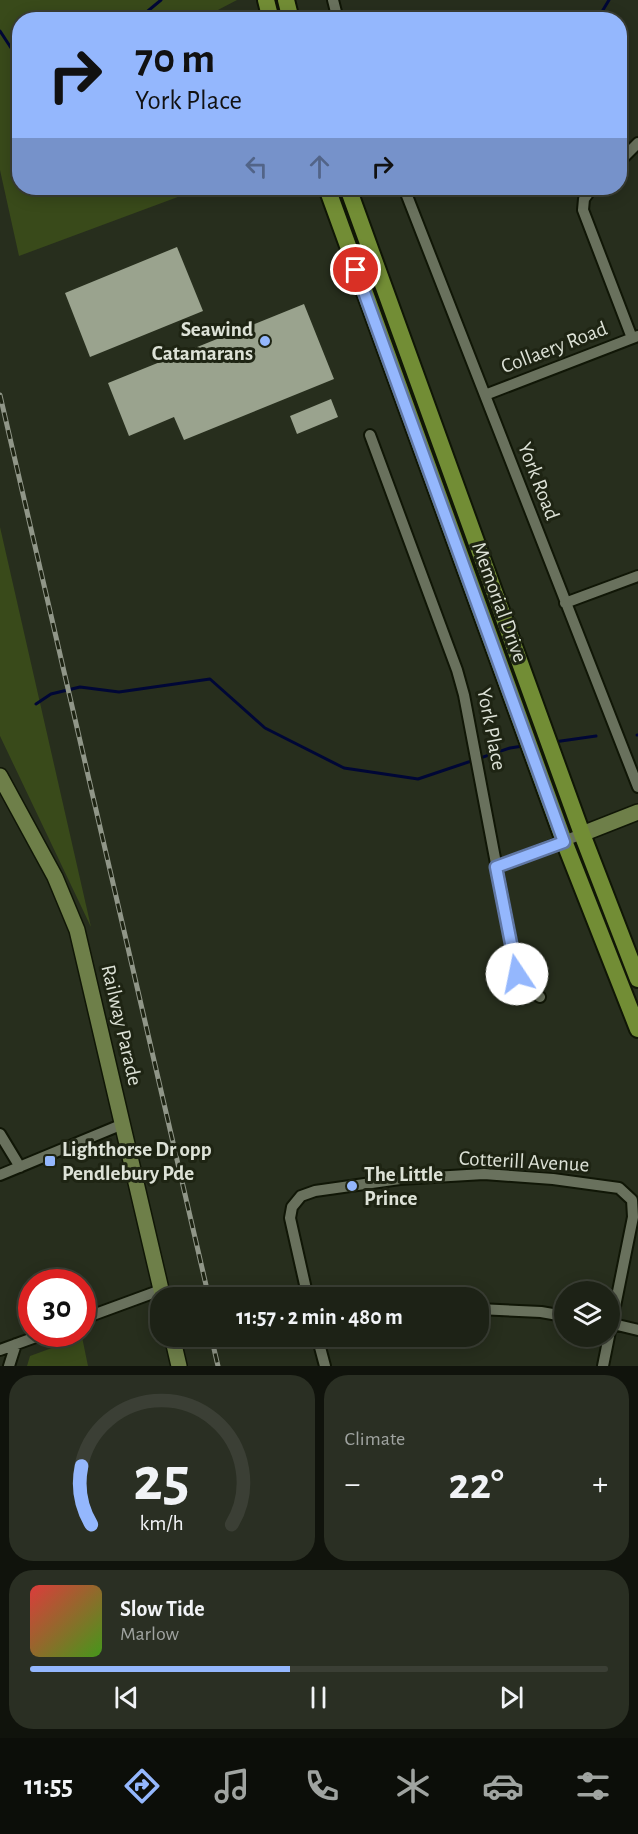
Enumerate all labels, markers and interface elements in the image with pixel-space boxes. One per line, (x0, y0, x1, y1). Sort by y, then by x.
icon: right (36, 36, 114, 114)
text: 70 m (135, 38, 215, 80)
text: York Place (135, 87, 242, 114)
icon: left (240, 150, 273, 183)
icon: ahead (303, 150, 336, 183)
icon: right (366, 150, 399, 183)
pin (330, 244, 381, 295)
icon: arrive (339, 253, 372, 286)
street label: Collaery Road (498, 318, 610, 377)
place label: Seawind Catamarans (152, 319, 253, 364)
marker: Seawind Catamarans (258, 334, 272, 348)
street label: York Road (514, 439, 563, 523)
street label: Memorial Drive (468, 539, 531, 665)
street label: York Place (473, 686, 510, 772)
position arrow (485, 942, 549, 1006)
street label: Railway Parade (97, 963, 146, 1088)
place label: Lighthorse Dr opp Pendlebury Pde (62, 1139, 212, 1184)
street label: Cotterill Avenue (458, 1148, 590, 1175)
marker: Lighthorse Dr opp Pendlebury Pde (43, 1154, 57, 1168)
place label: The Little Prince (364, 1164, 443, 1209)
marker: The Little Prince (345, 1179, 359, 1193)
speed limit sign: 30 (18, 1269, 96, 1347)
map controls (554, 1281, 620, 1347)
button: layers (554, 1281, 620, 1347)
text: 11:57 · 2 min · 480 m (236, 1306, 403, 1328)
text: Climate (345, 1429, 405, 1449)
text: 25 (134, 1449, 190, 1511)
text: 22° (448, 1462, 504, 1507)
text: − (345, 1468, 360, 1501)
text: + (592, 1468, 608, 1501)
text: km/h (140, 1513, 184, 1534)
text: Slow Tide (120, 1598, 205, 1620)
text: Marlow (120, 1624, 179, 1644)
icon: previous (110, 1681, 143, 1714)
icon: pause (302, 1681, 335, 1714)
icon: next (495, 1681, 528, 1714)
icon: directions (121, 1765, 163, 1807)
icon: music (211, 1765, 253, 1807)
icon: phone (301, 1765, 343, 1807)
icon: climate (392, 1765, 434, 1807)
icon: car (482, 1765, 524, 1807)
icon: filters (572, 1765, 614, 1807)
text: 11:55 (24, 1772, 73, 1799)

